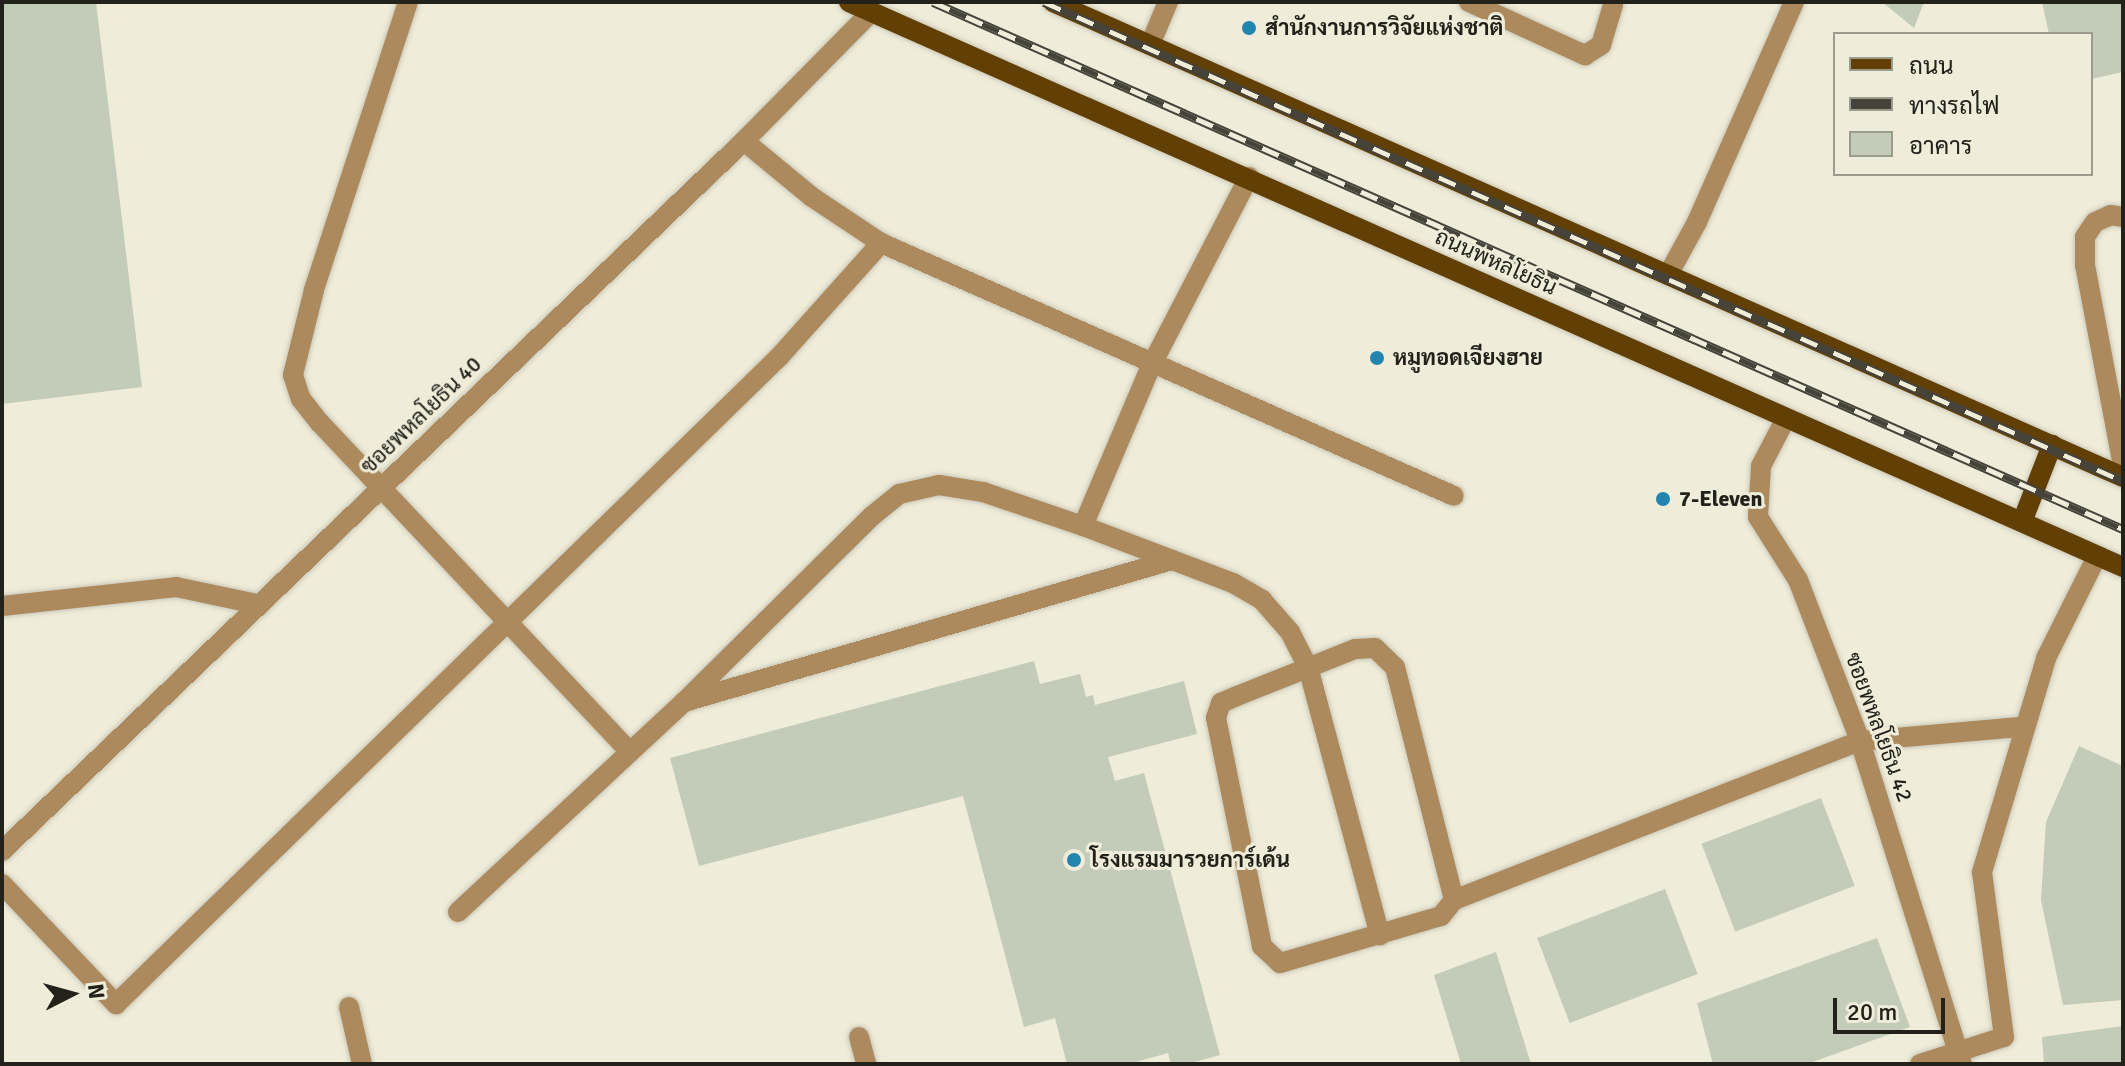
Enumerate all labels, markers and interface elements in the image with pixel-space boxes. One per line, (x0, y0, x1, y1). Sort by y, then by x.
place label: สำนักงานการวิจัยแห่งชาติ (1265, 15, 1503, 41)
marker: สำนักงานการวิจัยแห่งชาติ (1240, 19, 1258, 37)
legend (1833, 32, 2093, 176)
text: ถนน (1909, 51, 1954, 81)
text: ทางรถไฟ (1909, 91, 2000, 121)
text: อาคาร (1909, 131, 1972, 161)
street label: ถนนพหลโยธิน (1431, 223, 1561, 301)
place label: หมูทอดเจียงฮาย (1393, 345, 1543, 371)
marker: หมูทอดเจียงฮาย (1368, 349, 1386, 367)
street label: ซอยพหลโยธิน 40 (355, 351, 487, 479)
place label: 7-Eleven (1679, 486, 1762, 512)
marker: 7-Eleven (1654, 490, 1672, 508)
street label: ซอยพหลโยธิน 42 (1840, 649, 1918, 805)
place label: โรงแรมมารวยการ์เด้น (1090, 847, 1290, 873)
marker: โรงแรมมารวยการ์เด้น (1065, 851, 1083, 869)
north arrow (32, 954, 112, 1034)
text: N (82, 982, 111, 1000)
scale bar (1837, 982, 1949, 1032)
text: 20 m (1847, 997, 1897, 1027)

